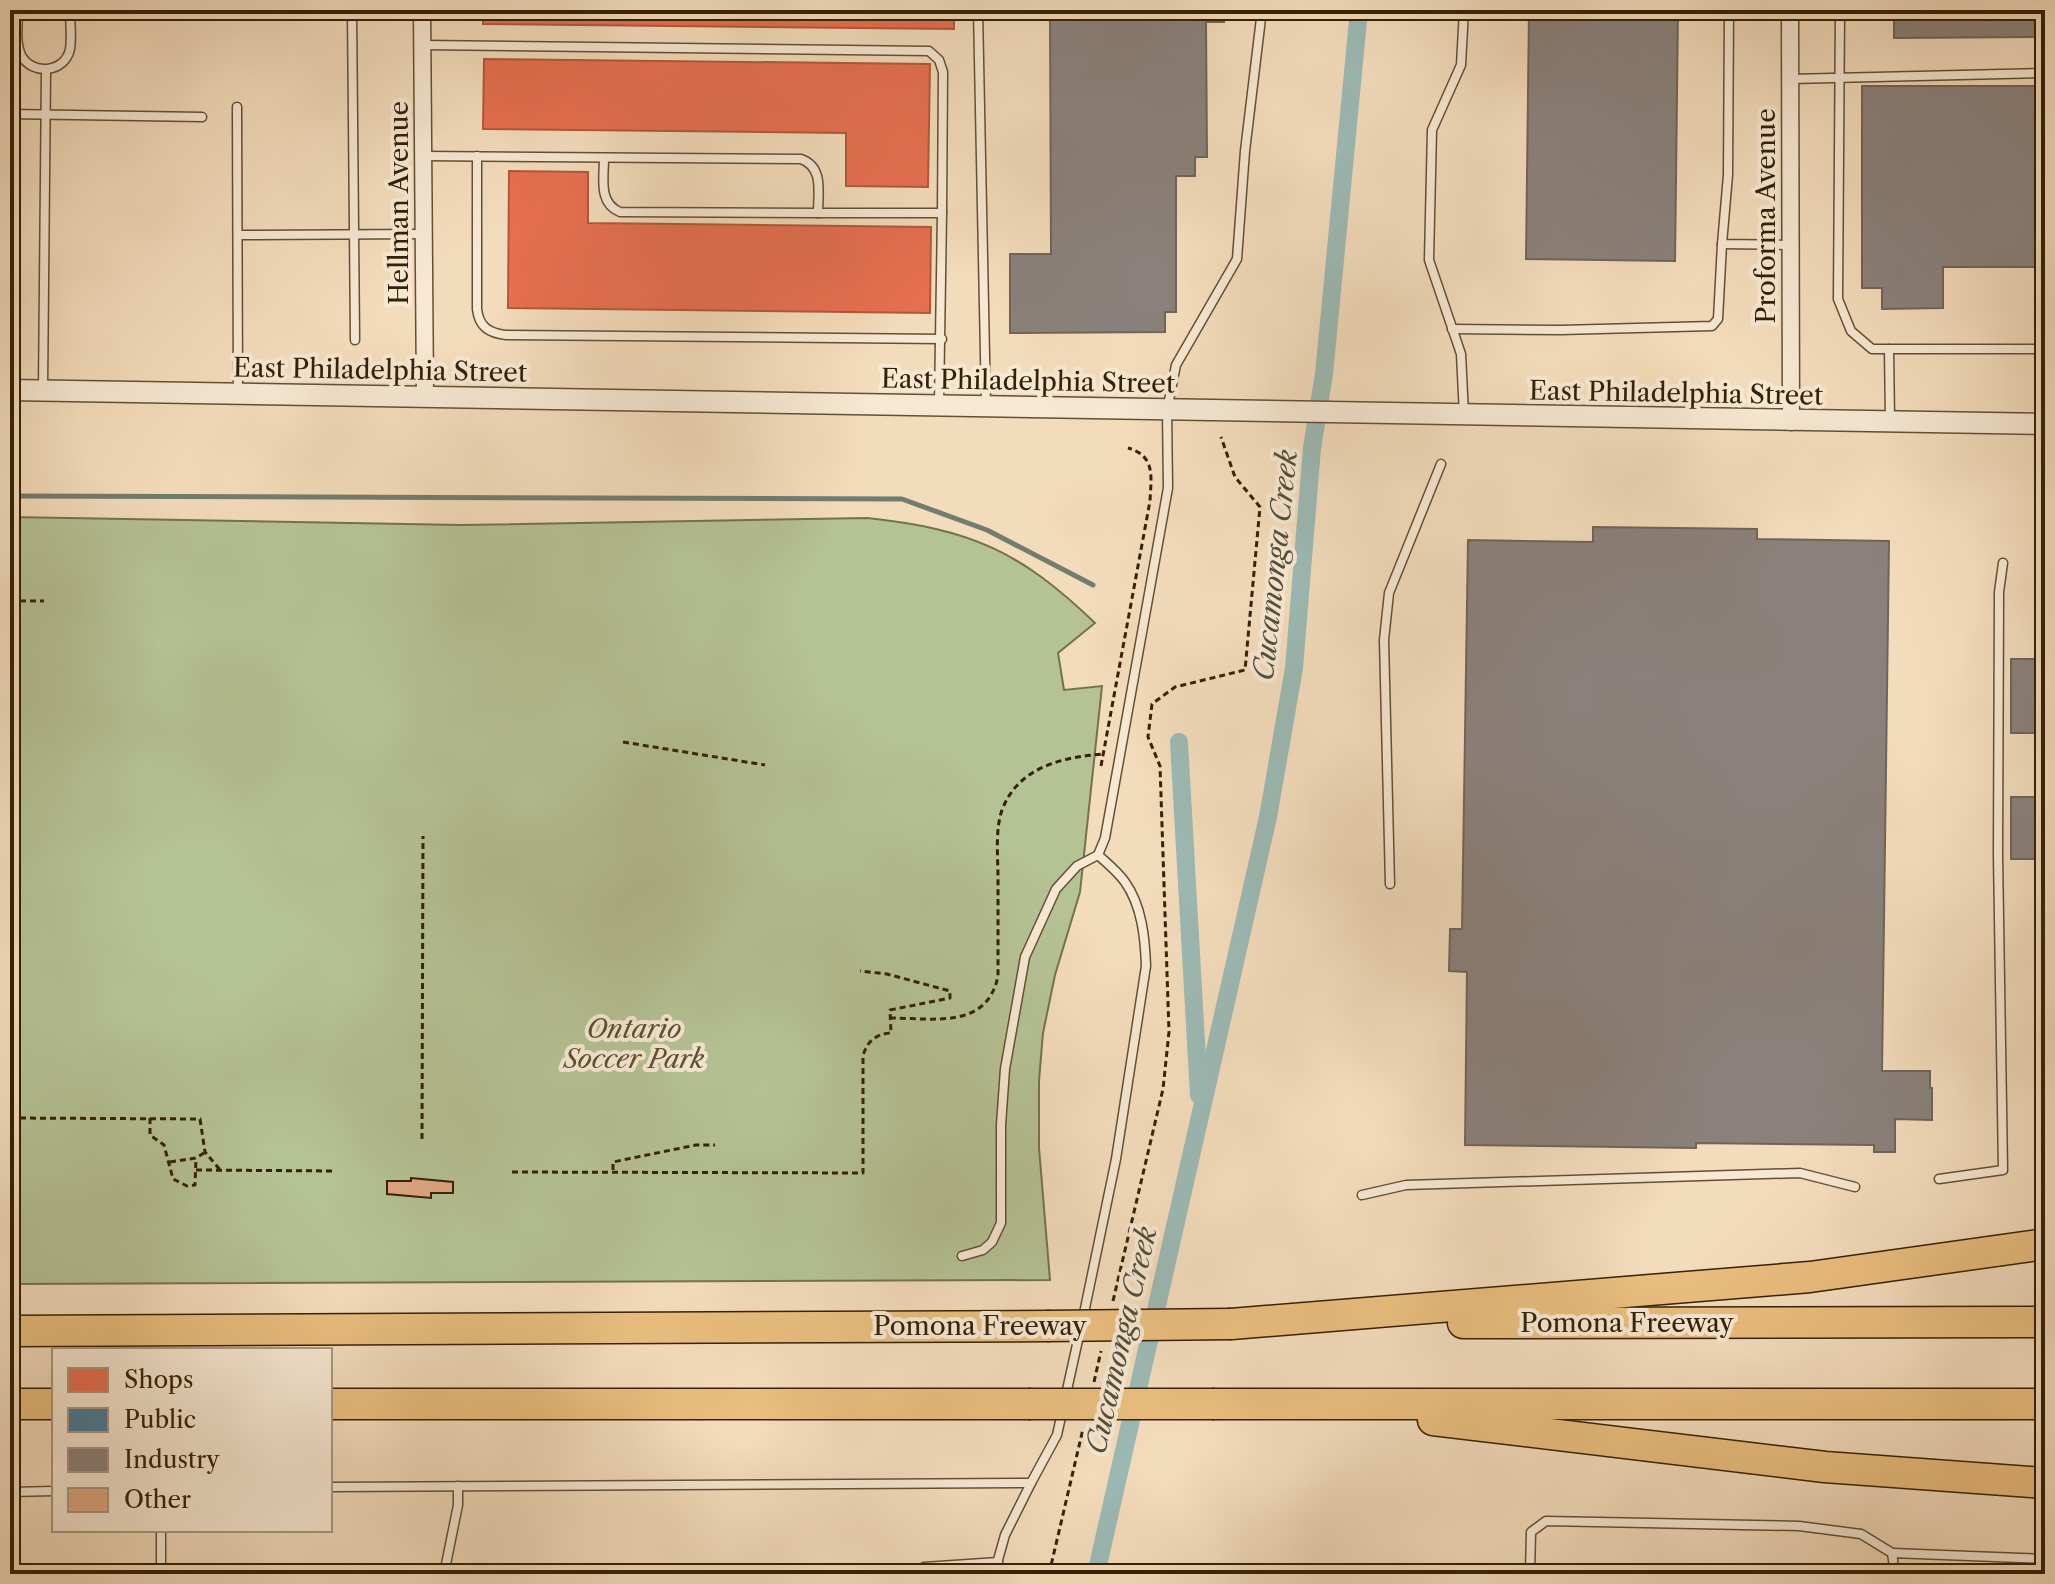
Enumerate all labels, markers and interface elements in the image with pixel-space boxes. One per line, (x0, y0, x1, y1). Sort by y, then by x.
street label: Hellman Avenue (383, 101, 415, 305)
street label: Proforma Avenue (1750, 108, 1782, 324)
street label: East Philadelphia Street (233, 351, 528, 389)
street label: East Philadelphia Street (881, 362, 1176, 400)
street label: East Philadelphia Street (1529, 374, 1824, 412)
water label: Cucamonga Creek (1246, 447, 1304, 682)
park label: Ontario Soccer Park (562, 1013, 705, 1075)
water label: Cucamonga Creek (1078, 1223, 1164, 1457)
street label: Pomona Freeway (1520, 1307, 1734, 1339)
street label: Pomona Freeway (873, 1310, 1087, 1342)
legend (52, 1348, 332, 1532)
text: Shops (124, 1365, 193, 1394)
text: Public (124, 1405, 196, 1434)
text: Industry (124, 1445, 220, 1474)
text: Other (124, 1485, 191, 1514)

